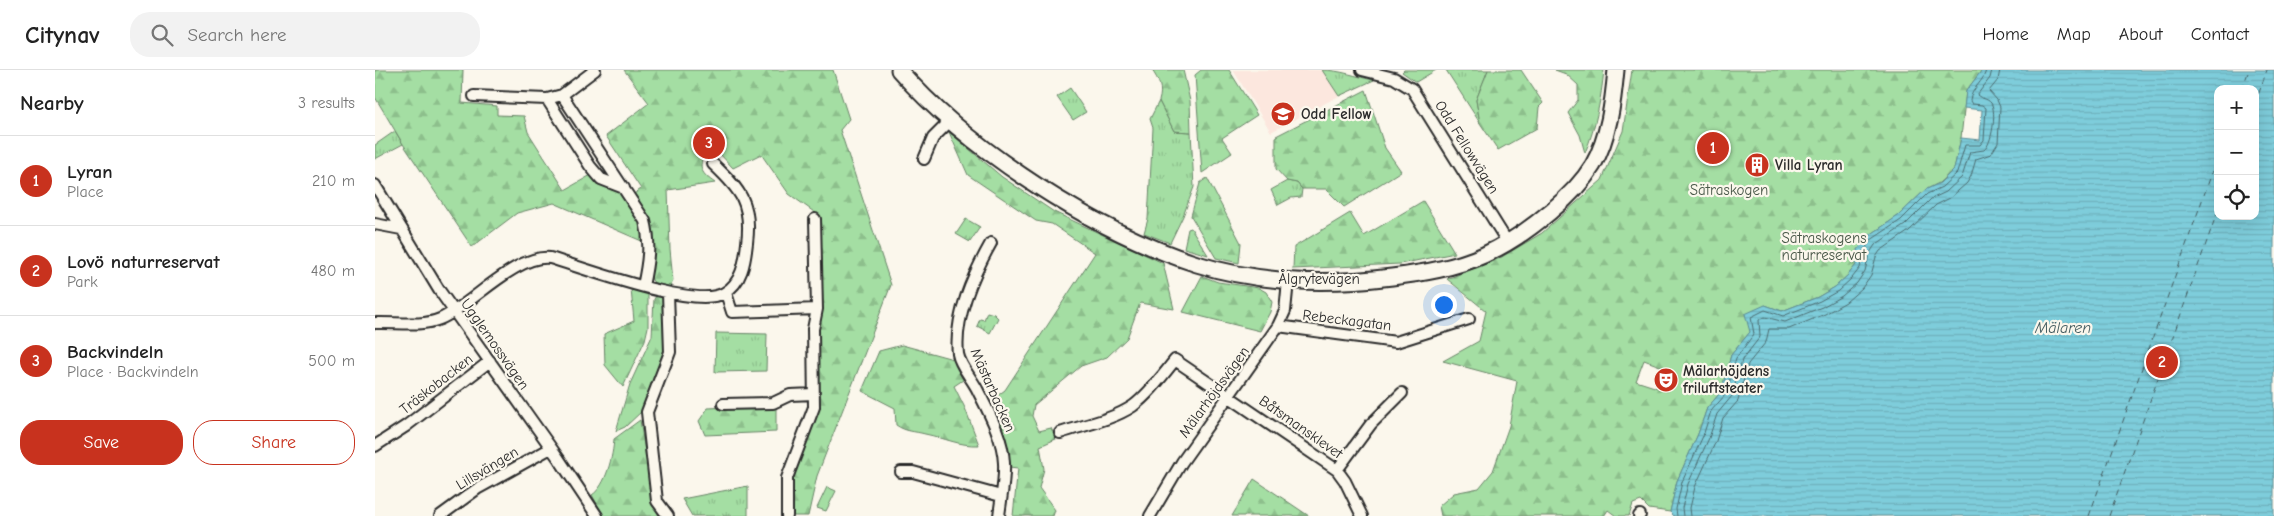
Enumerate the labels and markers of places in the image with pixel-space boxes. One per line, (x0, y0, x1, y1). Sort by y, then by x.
school or university icon: Odd Fellow (1270, 101, 1296, 127)
place label: Odd Fellow (1301, 105, 1372, 123)
pin: 3 (693, 124, 725, 162)
pin: 1 (1697, 129, 1729, 167)
building icon: Villa Lyran (1744, 152, 1770, 178)
place label: Villa Lyran (1775, 156, 1843, 174)
pin: 2 (2146, 343, 2178, 381)
place label: Mälarhöjdens friluftsteater (1682, 362, 1769, 397)
theatre icon: Mälarhöjdens friluftsteater (1653, 367, 1679, 393)

